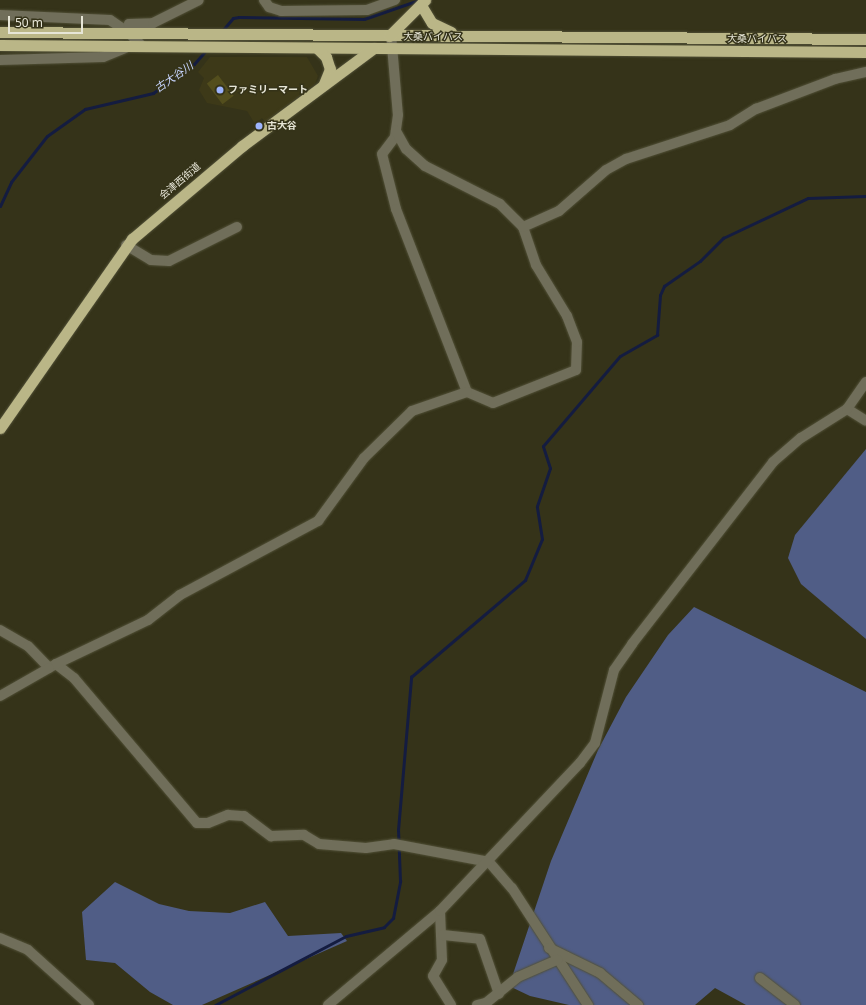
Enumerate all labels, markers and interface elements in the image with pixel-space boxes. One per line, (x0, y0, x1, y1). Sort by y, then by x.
scale bar (10, 8, 85, 34)
text: 50 m (15, 14, 43, 31)
street label: 大桑バイパス (403, 31, 463, 43)
street label: 大桑バイパス (727, 33, 787, 45)
water label: 古大谷川 (152, 59, 196, 95)
place label: ファミリーマート (228, 84, 308, 96)
marker: ファミリーマート (215, 85, 225, 95)
place label: 古大谷 (267, 120, 297, 132)
marker: 古大谷 (254, 121, 264, 131)
street label: 会津西街道 (157, 160, 203, 202)

